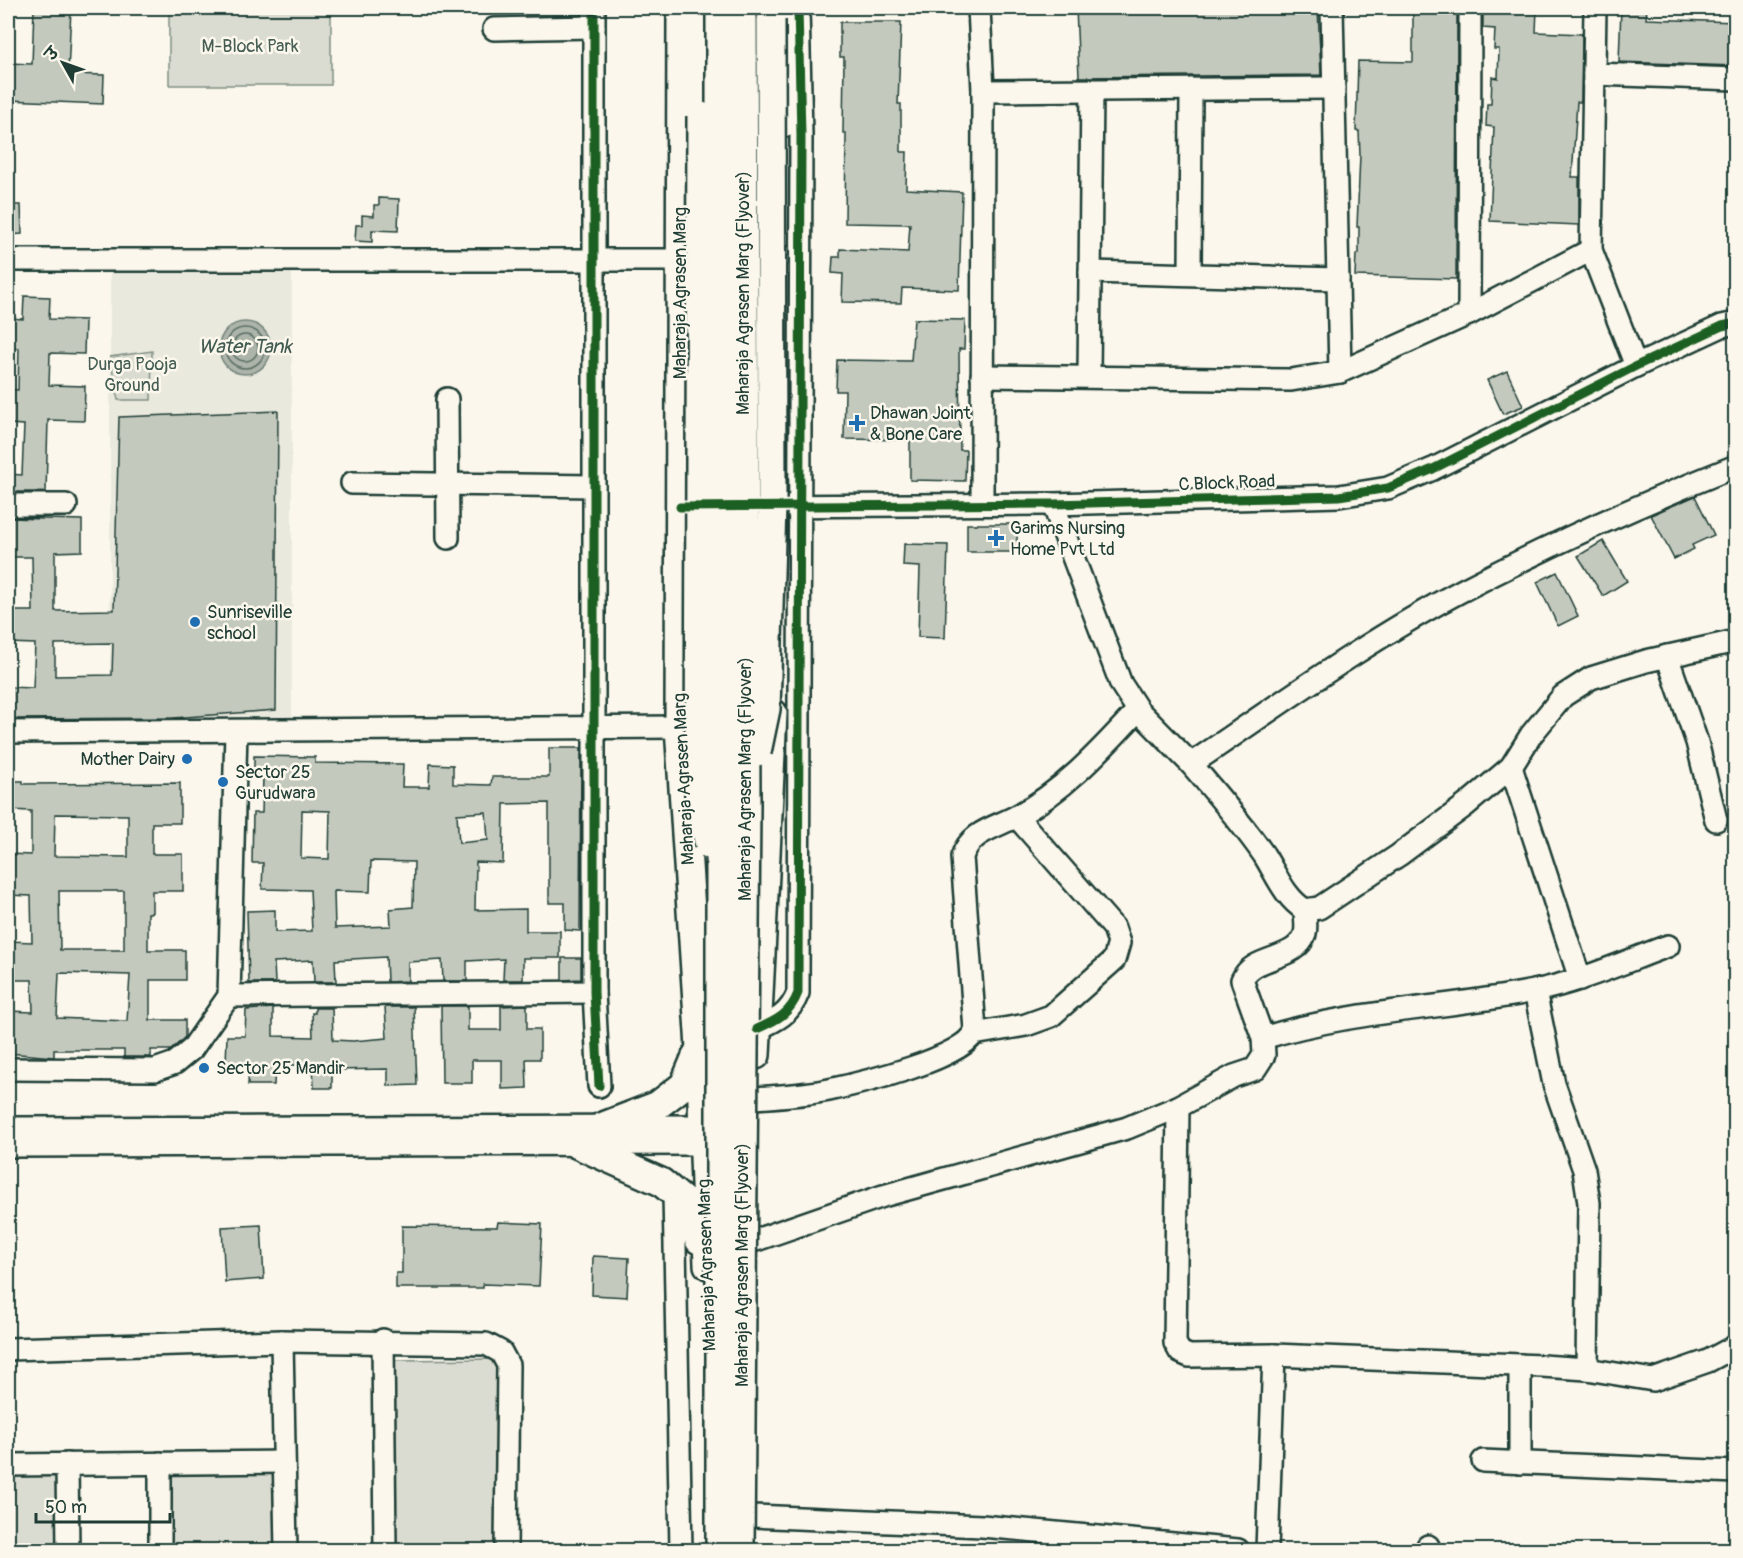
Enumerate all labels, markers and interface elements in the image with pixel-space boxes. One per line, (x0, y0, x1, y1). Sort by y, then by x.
north arrow (33, 33, 93, 93)
park label: M-Block Park (202, 35, 299, 58)
text: उ (40, 42, 64, 66)
street label: Maharaja Agrasen Marg (Flyover) (732, 171, 755, 415)
street label: Maharaja Agrasen Marg (669, 207, 692, 379)
water label: Water Tank (198, 334, 293, 359)
park label: Durga Pooja Ground (87, 353, 177, 397)
place label: Dhawan Joint & Bone Care (870, 402, 971, 446)
marker: Dhawan Joint & Bone Care (848, 414, 866, 432)
street label: C Block Road (1178, 470, 1276, 496)
place label: Garims Nursing Home Pvt Ltd (1010, 517, 1125, 561)
marker: Garims Nursing Home Pvt Ltd (987, 529, 1005, 547)
place label: Sunriseville school (207, 601, 292, 645)
marker: Sunriseville school (188, 615, 202, 629)
street label: Maharaja Agrasen Marg (Flyover) (734, 657, 757, 901)
street label: Maharaja Agrasen Marg (668, 692, 700, 866)
place label: Mother Dairy (81, 748, 175, 771)
marker: Mother Dairy (180, 752, 194, 766)
place label: Sector 25 Gurudwara (235, 761, 316, 805)
marker: Sector 25 Gurudwara (216, 775, 230, 789)
place label: Sector 25 Mandir (216, 1057, 345, 1080)
marker: Sector 25 Mandir (197, 1061, 211, 1075)
street label: Maharaja Agrasen Marg (Flyover) (731, 1143, 754, 1387)
street label: Maharaja Agrasen Marg (692, 1178, 722, 1352)
scale bar (36, 1486, 170, 1524)
text: 50 m (45, 1496, 87, 1519)

